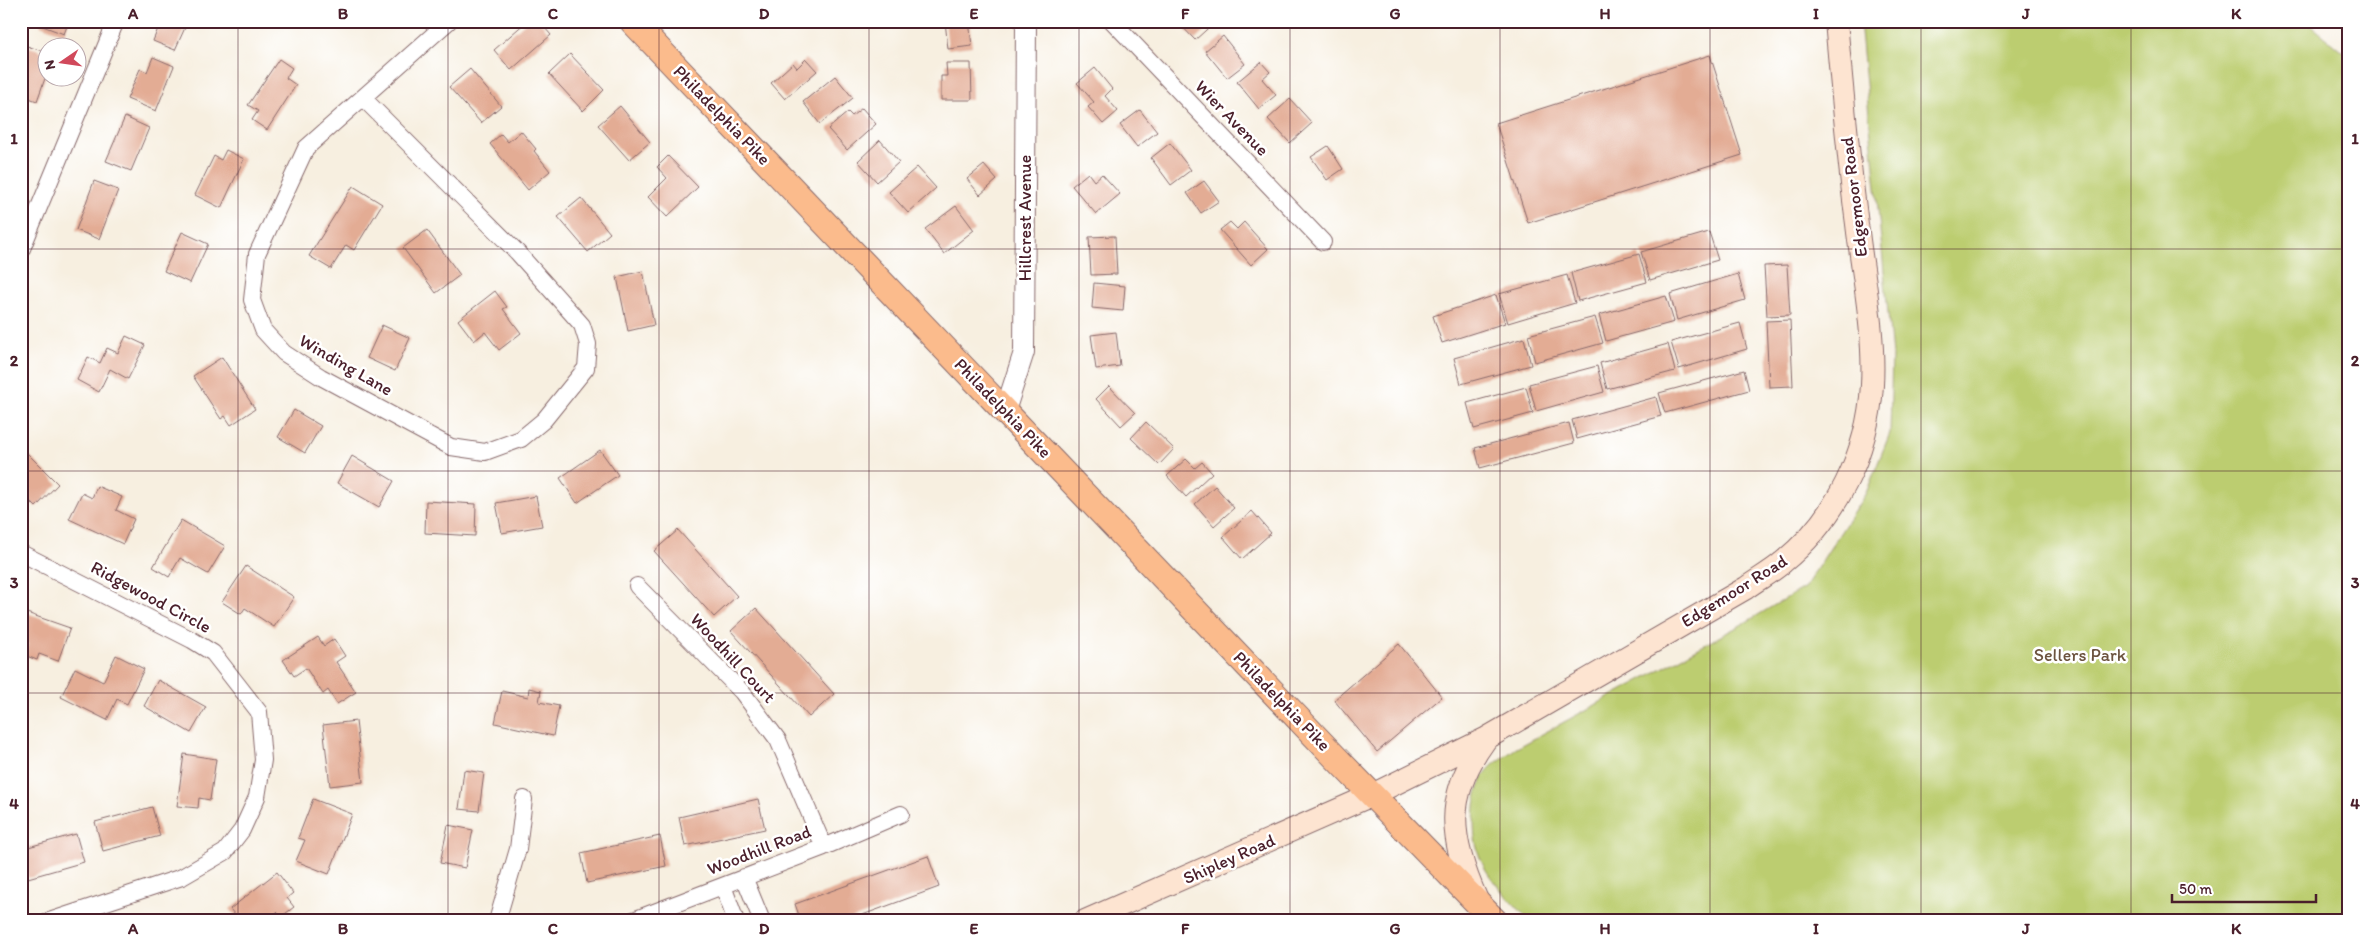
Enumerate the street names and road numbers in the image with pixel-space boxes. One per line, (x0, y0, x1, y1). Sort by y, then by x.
street label: Philadelphia Pike (669, 60, 775, 170)
street label: Wier Avenue (1190, 75, 1274, 161)
street label: Edgemoor Road (1836, 135, 1872, 258)
street label: Hillcrest Avenue (1014, 155, 1036, 281)
street label: Winding Lane (295, 329, 397, 401)
street label: Philadelphia Pike (950, 353, 1056, 463)
street label: Edgemoor Road (1677, 549, 1791, 632)
street label: Ridgewood Circle (87, 556, 215, 638)
street label: Woodhill Court (686, 608, 781, 708)
street label: Philadelphia Pike (1229, 646, 1335, 756)
street label: Woodhill Road (704, 820, 814, 880)
street label: Shipley Road (1180, 829, 1279, 889)

